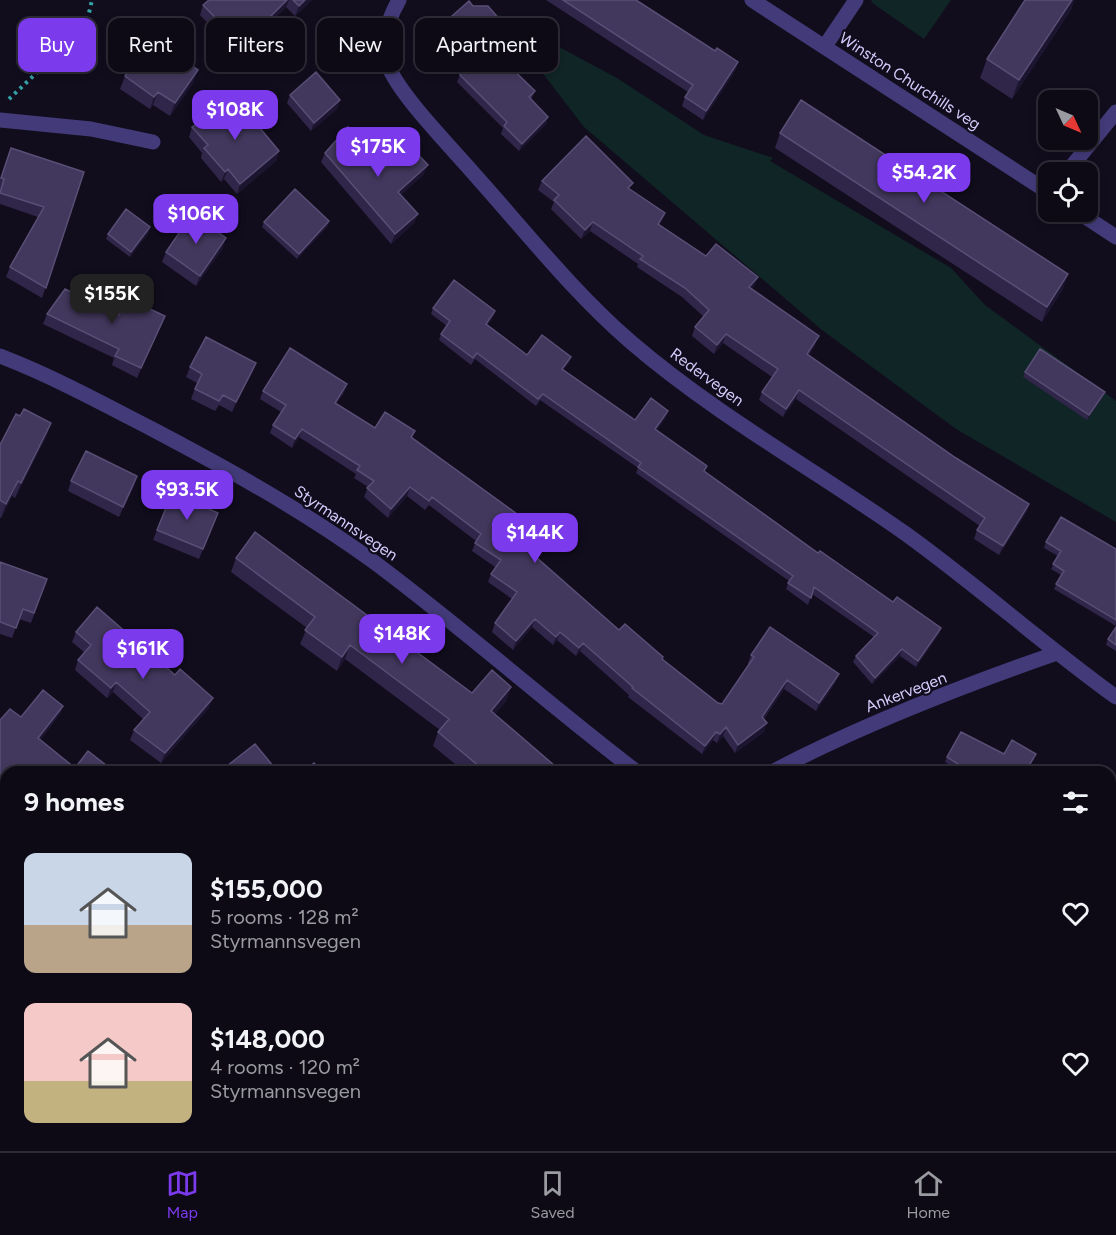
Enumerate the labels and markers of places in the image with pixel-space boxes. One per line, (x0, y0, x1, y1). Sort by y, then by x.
pin: $108K (193, 90, 277, 141)
pin: $175K (336, 127, 420, 178)
pin: $54.2K (875, 153, 973, 204)
pin: $106K (154, 194, 238, 245)
pin: $155K (70, 274, 154, 325)
pin: $93.5K (138, 470, 236, 521)
pin: $144K (493, 513, 577, 564)
pin: $148K (360, 614, 444, 665)
pin: $161K (101, 629, 185, 680)

